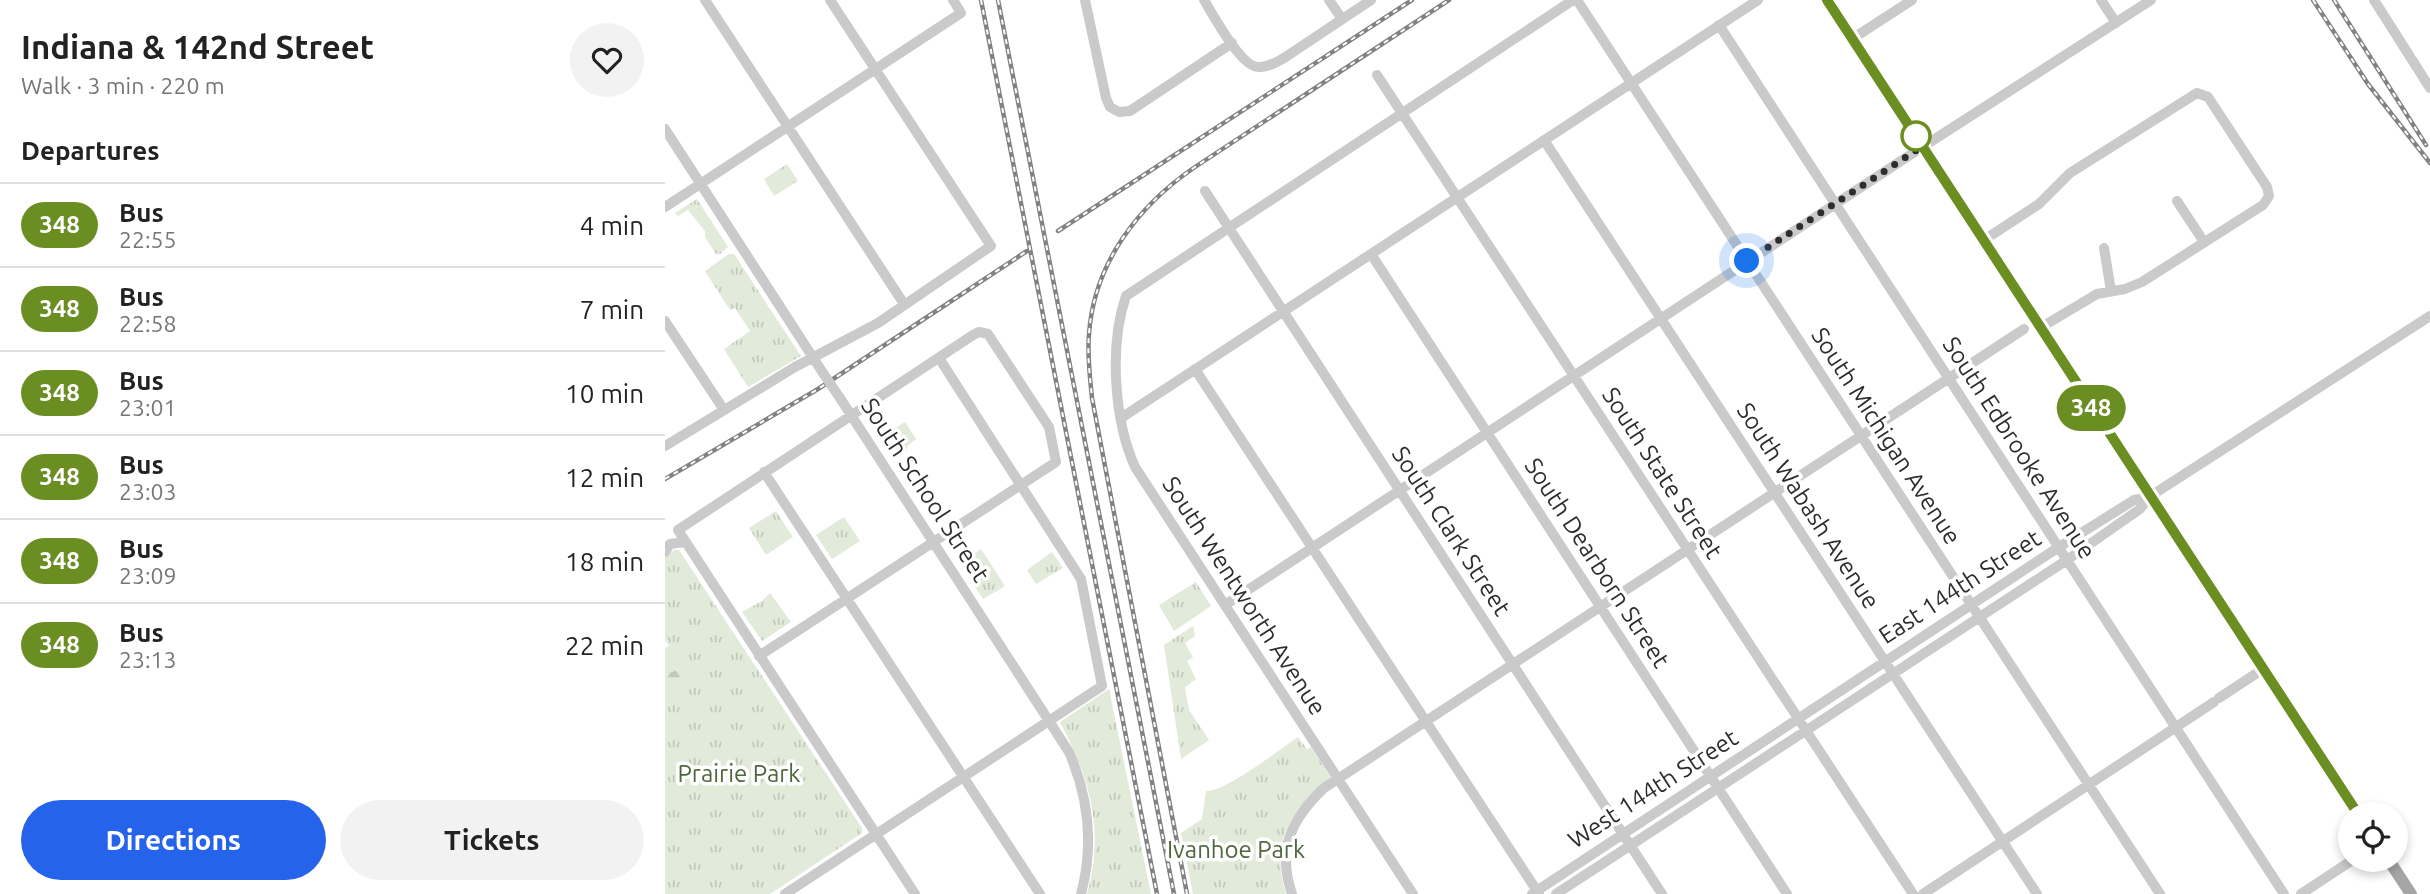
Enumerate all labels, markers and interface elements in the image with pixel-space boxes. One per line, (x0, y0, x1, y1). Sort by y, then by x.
button: heart (570, 23, 644, 97)
text: Indiana & 142nd Street (21, 28, 374, 65)
text: Walk · 3 min · 220 m (21, 73, 225, 98)
unlabelled marker (1901, 121, 1931, 151)
text: Departures (21, 136, 159, 165)
text: Bus (119, 198, 164, 227)
text: 348 (39, 211, 80, 238)
text: 4 min (580, 211, 644, 240)
text: 22:55 (119, 227, 177, 252)
your location (1729, 243, 1764, 278)
text: Bus (119, 282, 164, 311)
text: 348 (39, 295, 80, 322)
text: 7 min (580, 295, 644, 324)
text: 22:58 (119, 311, 177, 336)
street label: South Michigan Avenue (1806, 322, 1967, 549)
street label: South Edbrooke Avenue (1938, 332, 2101, 564)
text: Bus (119, 366, 164, 395)
text: 348 (39, 379, 80, 406)
text: 10 min (565, 379, 644, 408)
street label: South State Street (1597, 382, 1728, 564)
line badge: 348 (2051, 385, 2131, 431)
street label: South School Street (856, 393, 995, 587)
text: 348 (2071, 394, 2111, 421)
text: 23:01 (119, 395, 177, 420)
street label: South Wabash Avenue (1732, 398, 1885, 614)
street label: South Clark Street (1387, 441, 1516, 621)
text: Bus (119, 450, 164, 479)
street label: South Dearborn Street (1520, 453, 1675, 673)
text: 348 (39, 463, 80, 490)
text: 12 min (565, 463, 644, 492)
street label: South Wentworth Avenue (1157, 472, 1332, 720)
text: 23:03 (119, 479, 177, 504)
street label: East 144th Street (1874, 524, 2046, 649)
text: Bus (119, 534, 164, 563)
text: 348 (39, 547, 80, 574)
text: 18 min (565, 547, 644, 576)
text: 23:09 (119, 563, 177, 588)
text: Bus (119, 618, 164, 647)
text: 348 (39, 631, 80, 658)
text: 22 min (565, 631, 644, 660)
text: 23:13 (119, 647, 177, 672)
street label: West 144th Street (1563, 723, 1743, 853)
park label: Prairie Park (678, 760, 800, 787)
button: Directions (21, 800, 326, 880)
button: Tickets (340, 800, 644, 880)
map controls (2338, 802, 2408, 872)
button: locate (2338, 802, 2408, 872)
park label: Ivanhoe Park (1167, 836, 1305, 863)

